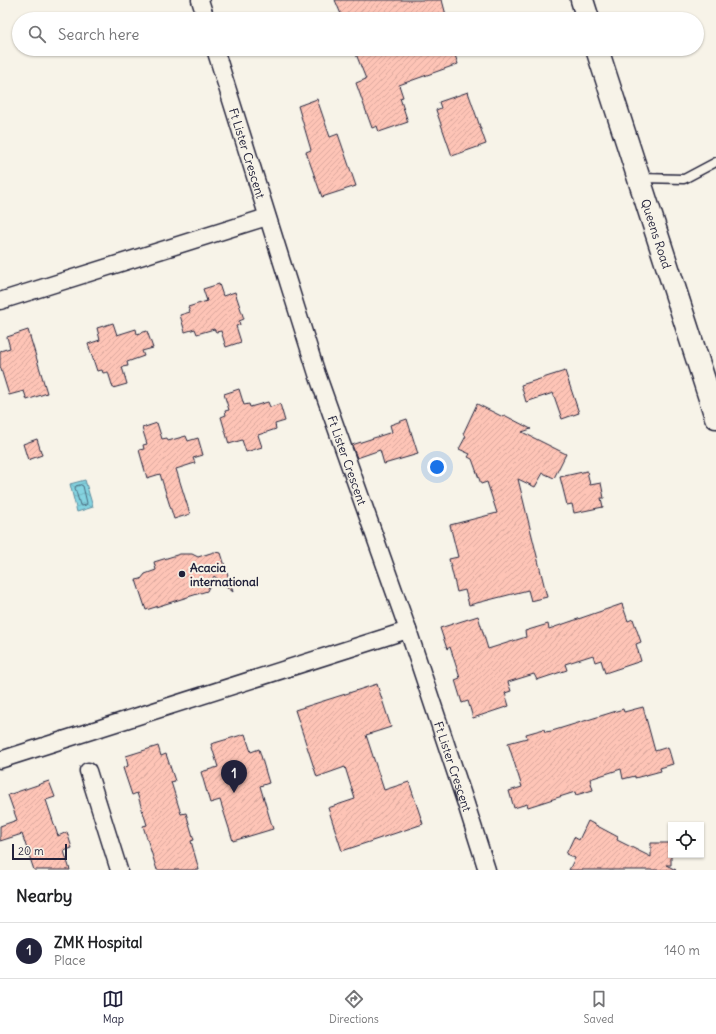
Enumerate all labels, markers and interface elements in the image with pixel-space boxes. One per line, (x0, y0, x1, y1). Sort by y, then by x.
search box (12, 12, 704, 56)
icon: search (26, 23, 48, 45)
text: Search here (58, 25, 139, 44)
street label: Ft Lister Crescent (226, 106, 269, 200)
street label: Queens Road (638, 197, 675, 270)
street label: Ft Lister Crescent (325, 413, 370, 507)
your location (427, 457, 447, 477)
place label: Acacia international (190, 560, 259, 589)
marker: Acacia international (177, 569, 187, 579)
street label: Ft Lister Crescent (431, 719, 475, 813)
pin: 1 (221, 760, 247, 793)
map controls (668, 822, 704, 858)
button: locate (668, 822, 704, 858)
scale bar (12, 842, 67, 861)
text: 20 m (18, 844, 44, 858)
text: Nearby (16, 885, 72, 907)
text: ZMK Hospital (54, 933, 142, 952)
text: 1 (26, 942, 32, 959)
text: 140 m (664, 942, 700, 959)
text: Place (54, 952, 85, 969)
tab: Map (102, 988, 124, 1026)
tab: Directions (329, 988, 379, 1026)
tab: Saved (583, 988, 614, 1026)

